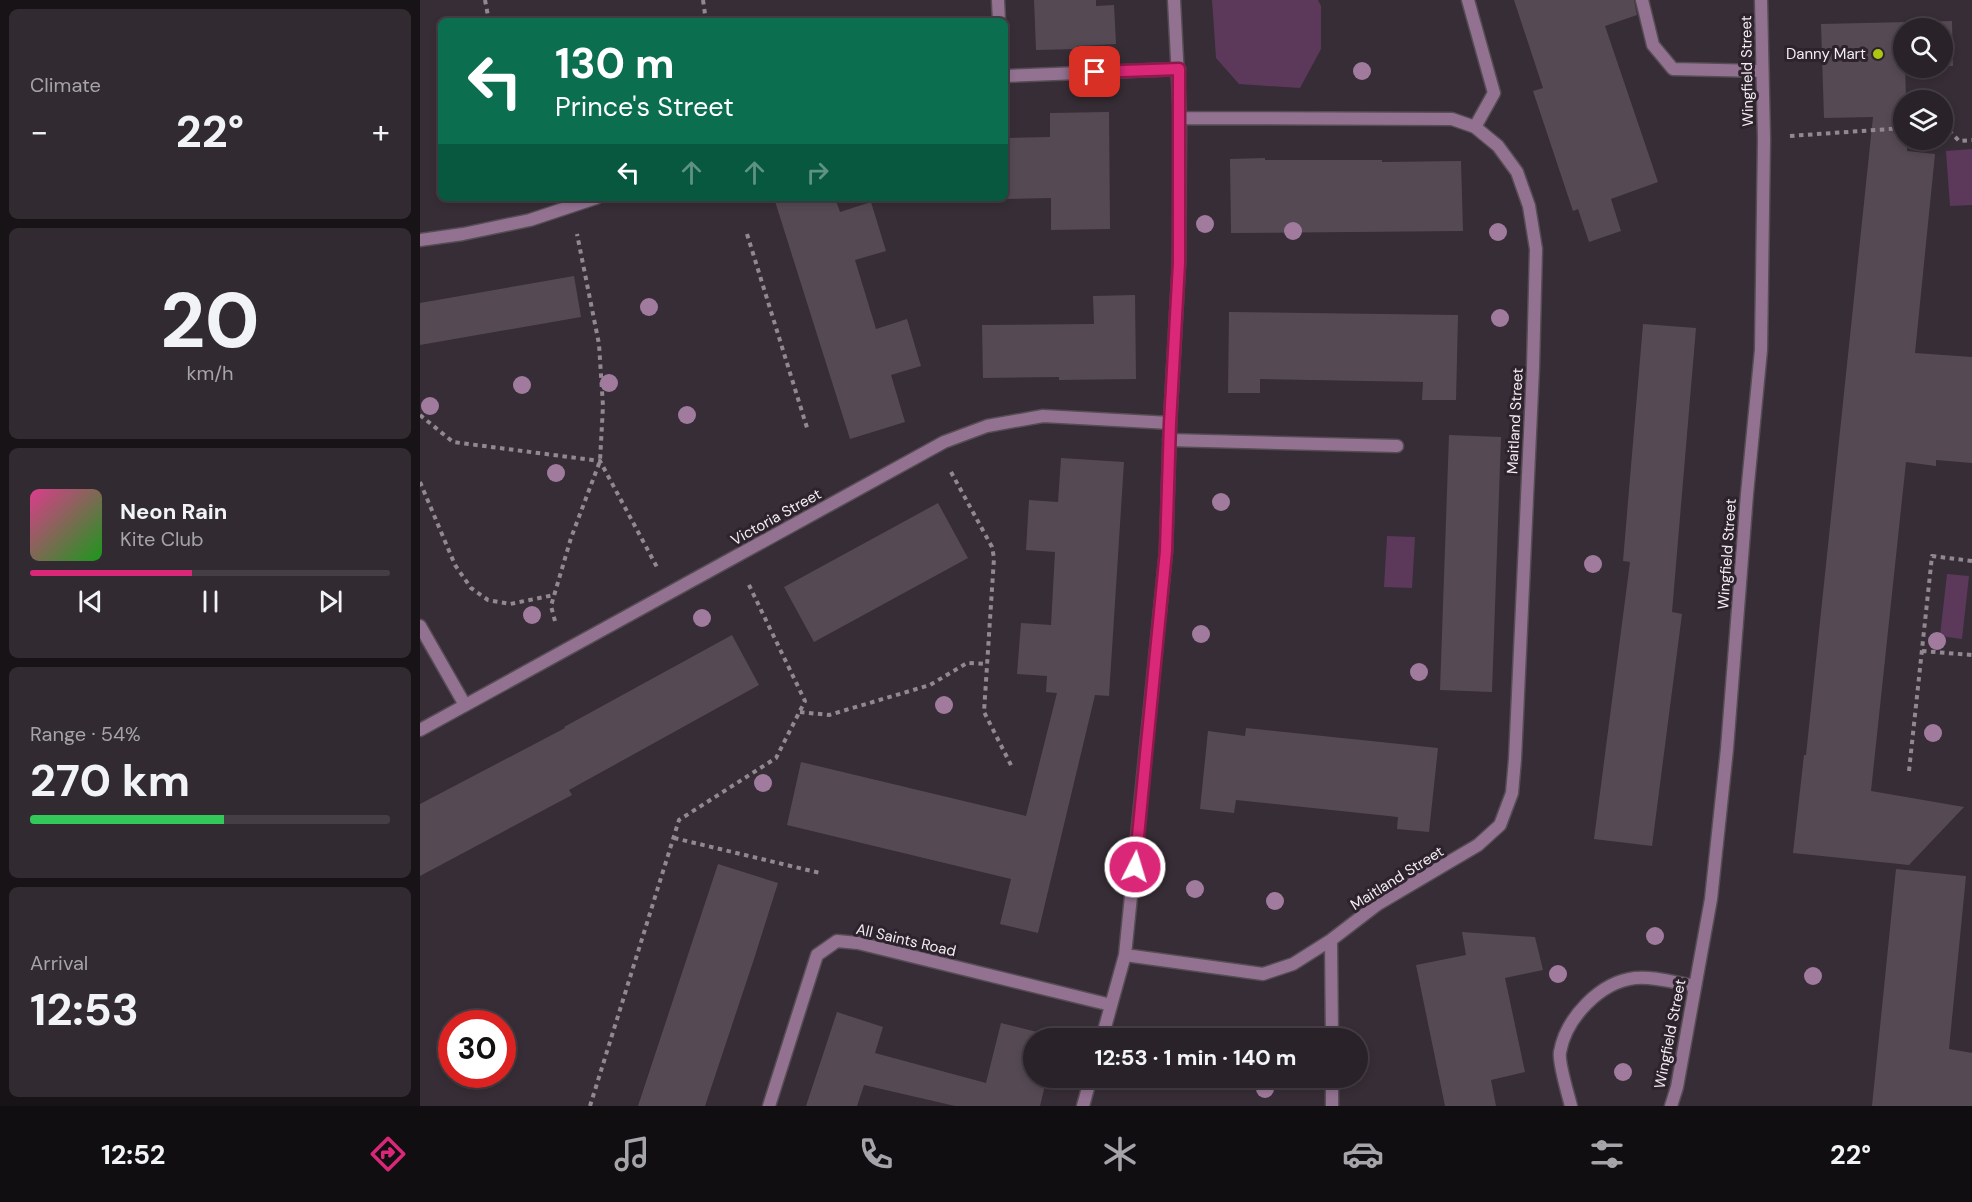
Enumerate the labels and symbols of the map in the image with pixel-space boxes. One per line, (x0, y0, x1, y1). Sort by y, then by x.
street label: Wingfield Street (1736, 15, 1758, 127)
place label: Danny Mart (1786, 44, 1866, 64)
pin (1069, 46, 1120, 97)
marker: Danny Mart (1871, 47, 1885, 61)
street label: Maitland Street (1502, 367, 1528, 475)
street label: Victoria Street (727, 484, 825, 550)
street label: Wingfield Street (1713, 498, 1741, 610)
position arrow (1103, 835, 1167, 899)
street label: Maitland Street (1347, 841, 1447, 915)
street label: All Saints Road (854, 919, 958, 961)
street label: Wingfield Street (1650, 977, 1690, 1091)
speed limit sign: 30 (438, 1010, 516, 1088)

